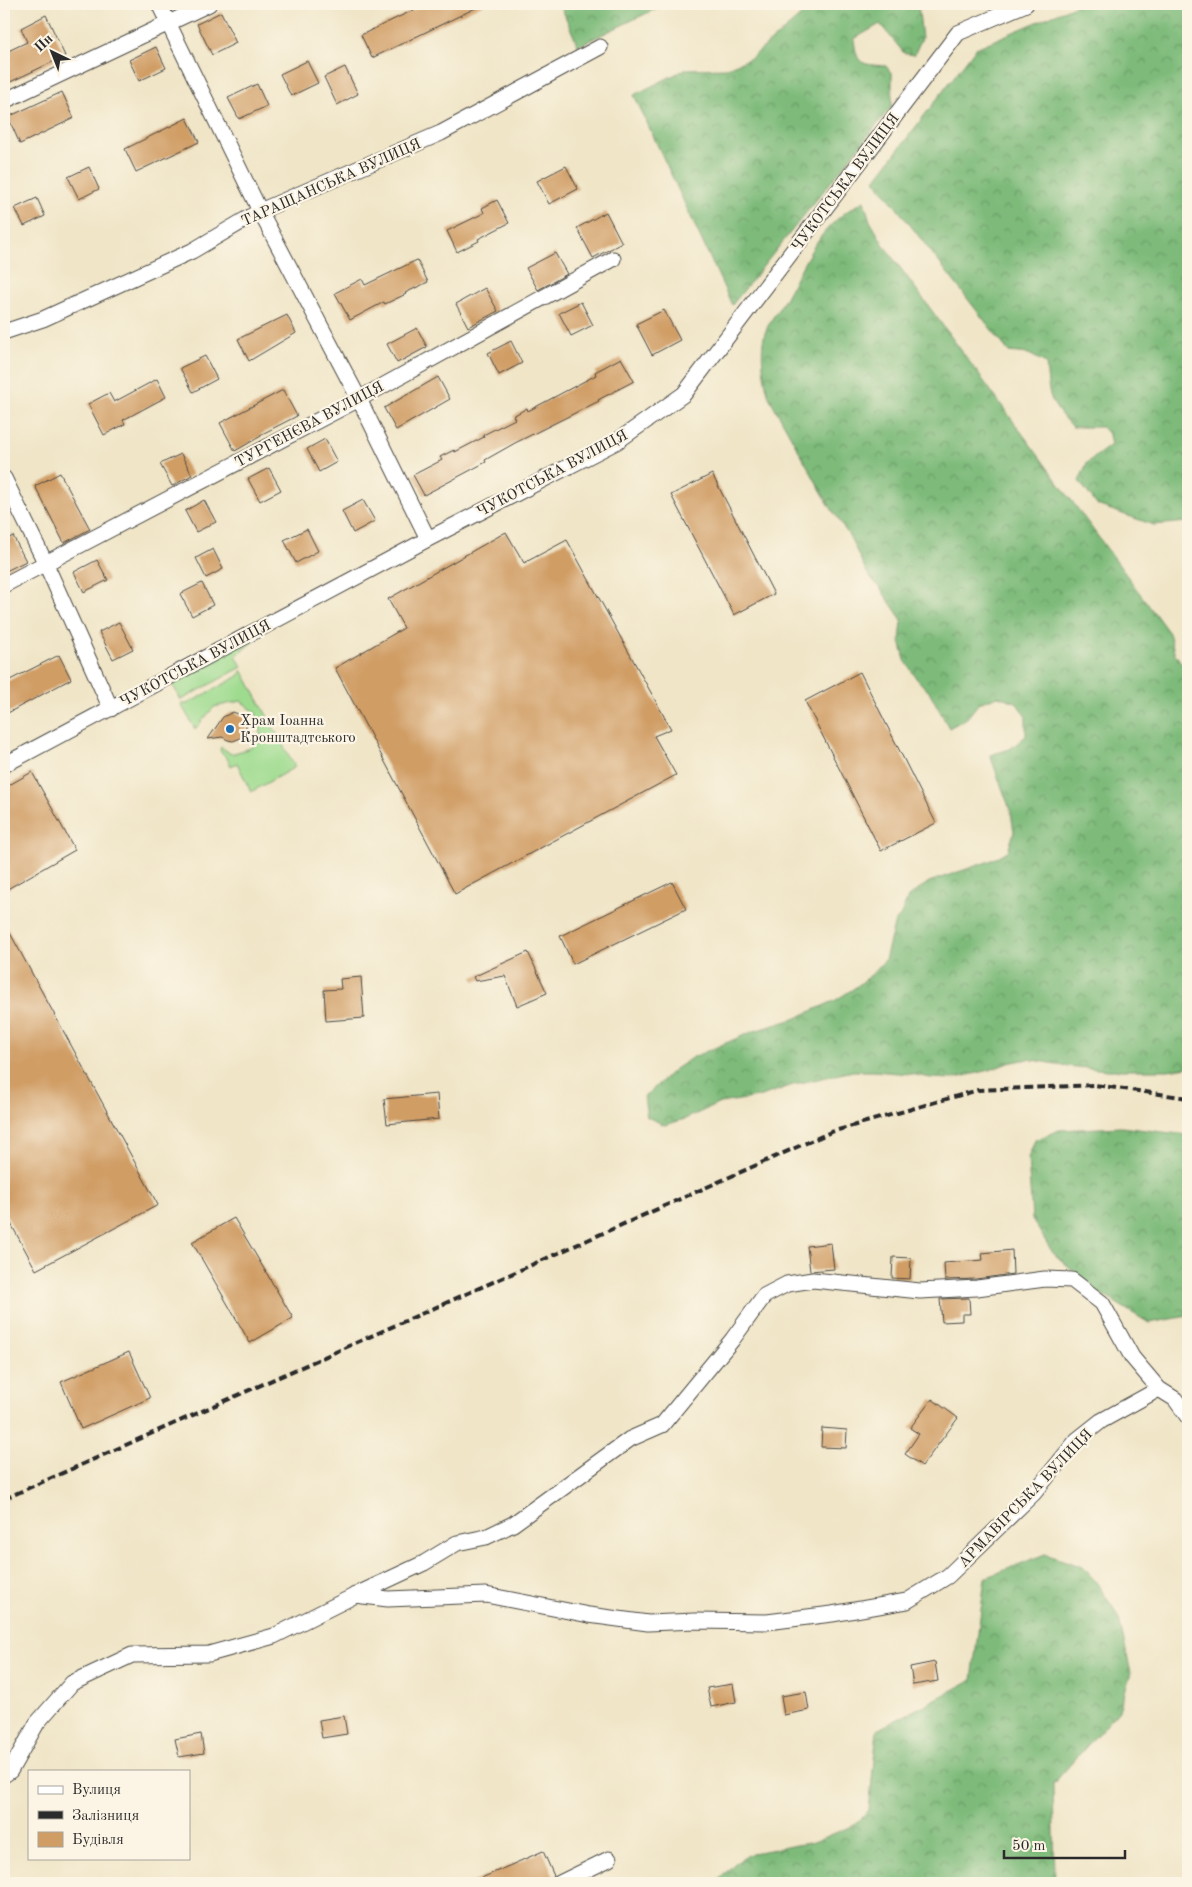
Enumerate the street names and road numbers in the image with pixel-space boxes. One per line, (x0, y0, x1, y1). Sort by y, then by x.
street label: ЧУКОТСЬКА ВУЛИЦЯ (790, 111, 903, 255)
street label: ТАРАЩАНСЬКА ВУЛИЦЯ (239, 137, 424, 230)
street label: ТУРГЕНЄВА ВУЛИЦЯ (233, 380, 387, 471)
street label: ЧУКОТСЬКА ВУЛИЦЯ (475, 428, 630, 520)
street label: ЧУКОТСЬКА ВУЛИЦЯ (118, 618, 273, 710)
street label: АРМАВІРСЬКА ВУЛИЦЯ (956, 1427, 1096, 1571)

